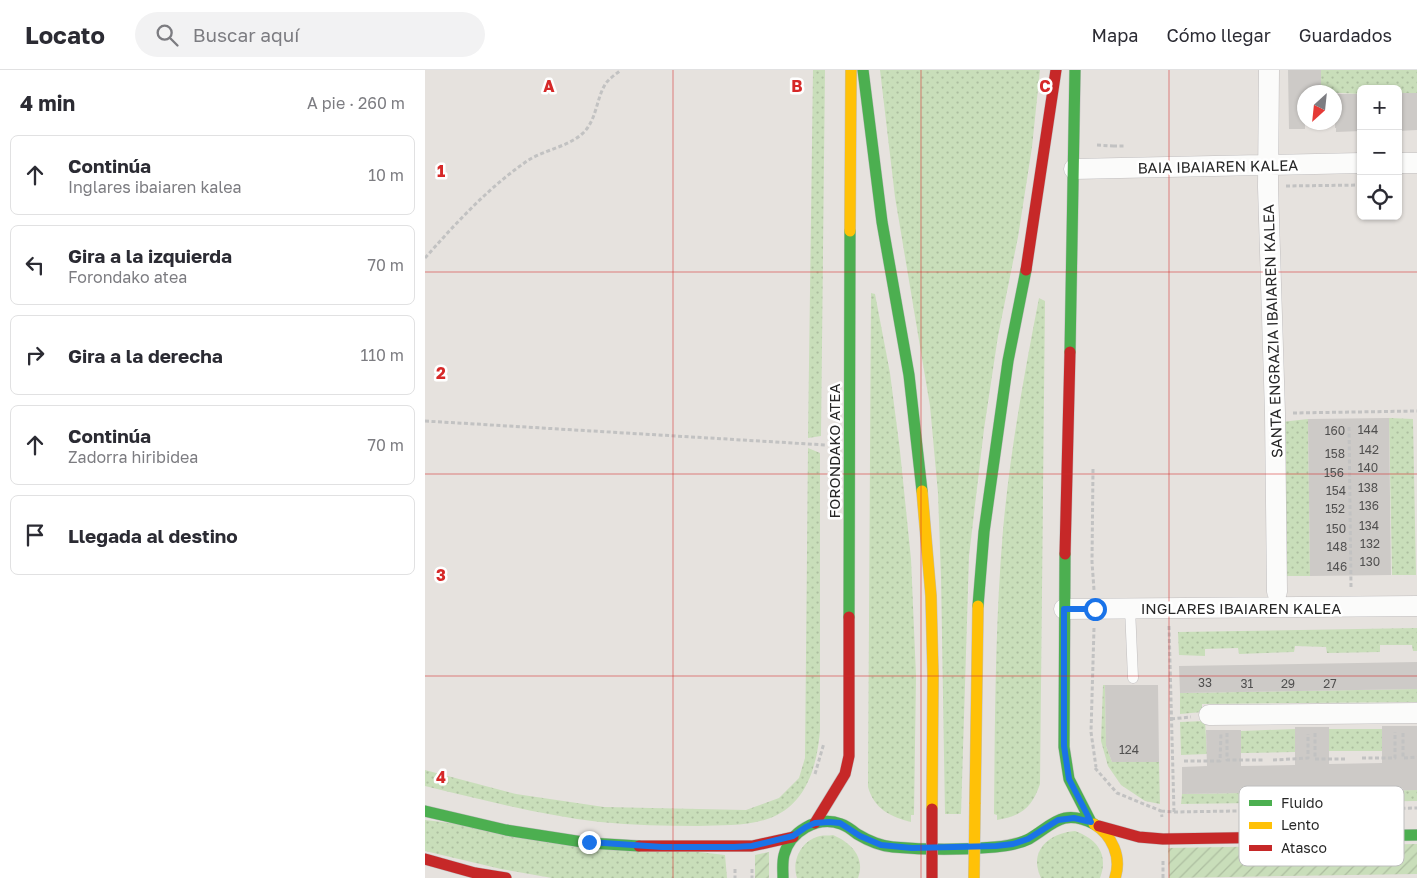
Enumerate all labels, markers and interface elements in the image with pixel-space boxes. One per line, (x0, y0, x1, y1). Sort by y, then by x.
search box (135, 12, 485, 57)
text: Locato (25, 20, 105, 49)
icon: search (153, 21, 181, 49)
text: Buscar aquí (193, 23, 299, 46)
text: Mapa (1092, 24, 1138, 46)
text: Cómo llegar (1166, 24, 1271, 46)
text: Guardados (1299, 24, 1392, 46)
text: A (543, 76, 555, 96)
text: B (791, 76, 803, 96)
text: C (1039, 76, 1051, 96)
north arrow (1297, 85, 1342, 130)
map controls (1357, 85, 1402, 220)
button: + (1357, 85, 1402, 130)
text: 4 min (20, 90, 75, 116)
text: A pie · 260 m (307, 93, 405, 113)
button: − (1357, 130, 1402, 175)
text: Continúa (68, 154, 151, 177)
street label: BAIA IBAIAREN KALEA (1138, 156, 1298, 176)
icon: ahead (21, 161, 49, 189)
text: 1 (437, 161, 445, 181)
text: 10 m (368, 165, 404, 185)
button: locate (1357, 175, 1402, 220)
text: Inglares ibaiaren kalea (68, 177, 242, 197)
street label: SANTA ENGRAZIA IBAIAREN KALEA (1259, 204, 1285, 458)
text: Gira a la izquierda (68, 244, 232, 267)
icon: left (21, 251, 49, 279)
text: 70 m (367, 255, 404, 275)
text: Forondako atea (68, 267, 187, 287)
icon: right (21, 341, 49, 369)
text: Gira a la derecha (68, 344, 223, 367)
text: 110 m (360, 345, 404, 365)
text: 2 (436, 363, 446, 383)
street label: FORONDAKO ATEA (825, 383, 843, 519)
house number: 144 (1358, 422, 1378, 437)
house number: 160 (1325, 423, 1345, 438)
text: Continúa (68, 424, 151, 447)
icon: ahead (21, 431, 49, 459)
text: 70 m (367, 435, 404, 455)
house number: 142 (1359, 442, 1379, 457)
house number: 158 (1325, 446, 1345, 461)
text: Zadorra hiribidea (68, 447, 198, 467)
house number: 140 (1358, 460, 1378, 475)
house number: 156 (1324, 465, 1344, 480)
house number: 138 (1358, 480, 1378, 495)
house number: 154 (1326, 483, 1346, 498)
house number: 136 (1359, 498, 1379, 513)
house number: 152 (1325, 501, 1345, 516)
house number: 134 (1359, 518, 1379, 533)
icon: arrive (21, 521, 49, 549)
house number: 150 (1326, 521, 1346, 536)
text: Llegada al destino (68, 524, 238, 547)
house number: 132 (1360, 536, 1380, 551)
house number: 148 (1327, 539, 1347, 554)
house number: 130 (1360, 554, 1380, 569)
house number: 146 (1327, 559, 1347, 574)
text: 3 (436, 565, 446, 585)
route start (1084, 598, 1107, 621)
street label: INGLARES IBAIAREN KALEA (1141, 599, 1341, 617)
house number: 33 (1198, 675, 1212, 690)
house number: 31 (1241, 676, 1254, 691)
house number: 29 (1281, 676, 1295, 691)
house number: 27 (1323, 676, 1337, 691)
house number: 124 (1119, 742, 1139, 757)
text: 4 (436, 767, 446, 787)
legend (1239, 786, 1404, 866)
text: Fluido (1281, 794, 1323, 811)
text: Lento (1281, 816, 1319, 833)
route end (578, 831, 601, 854)
text: Atasco (1281, 839, 1327, 856)

